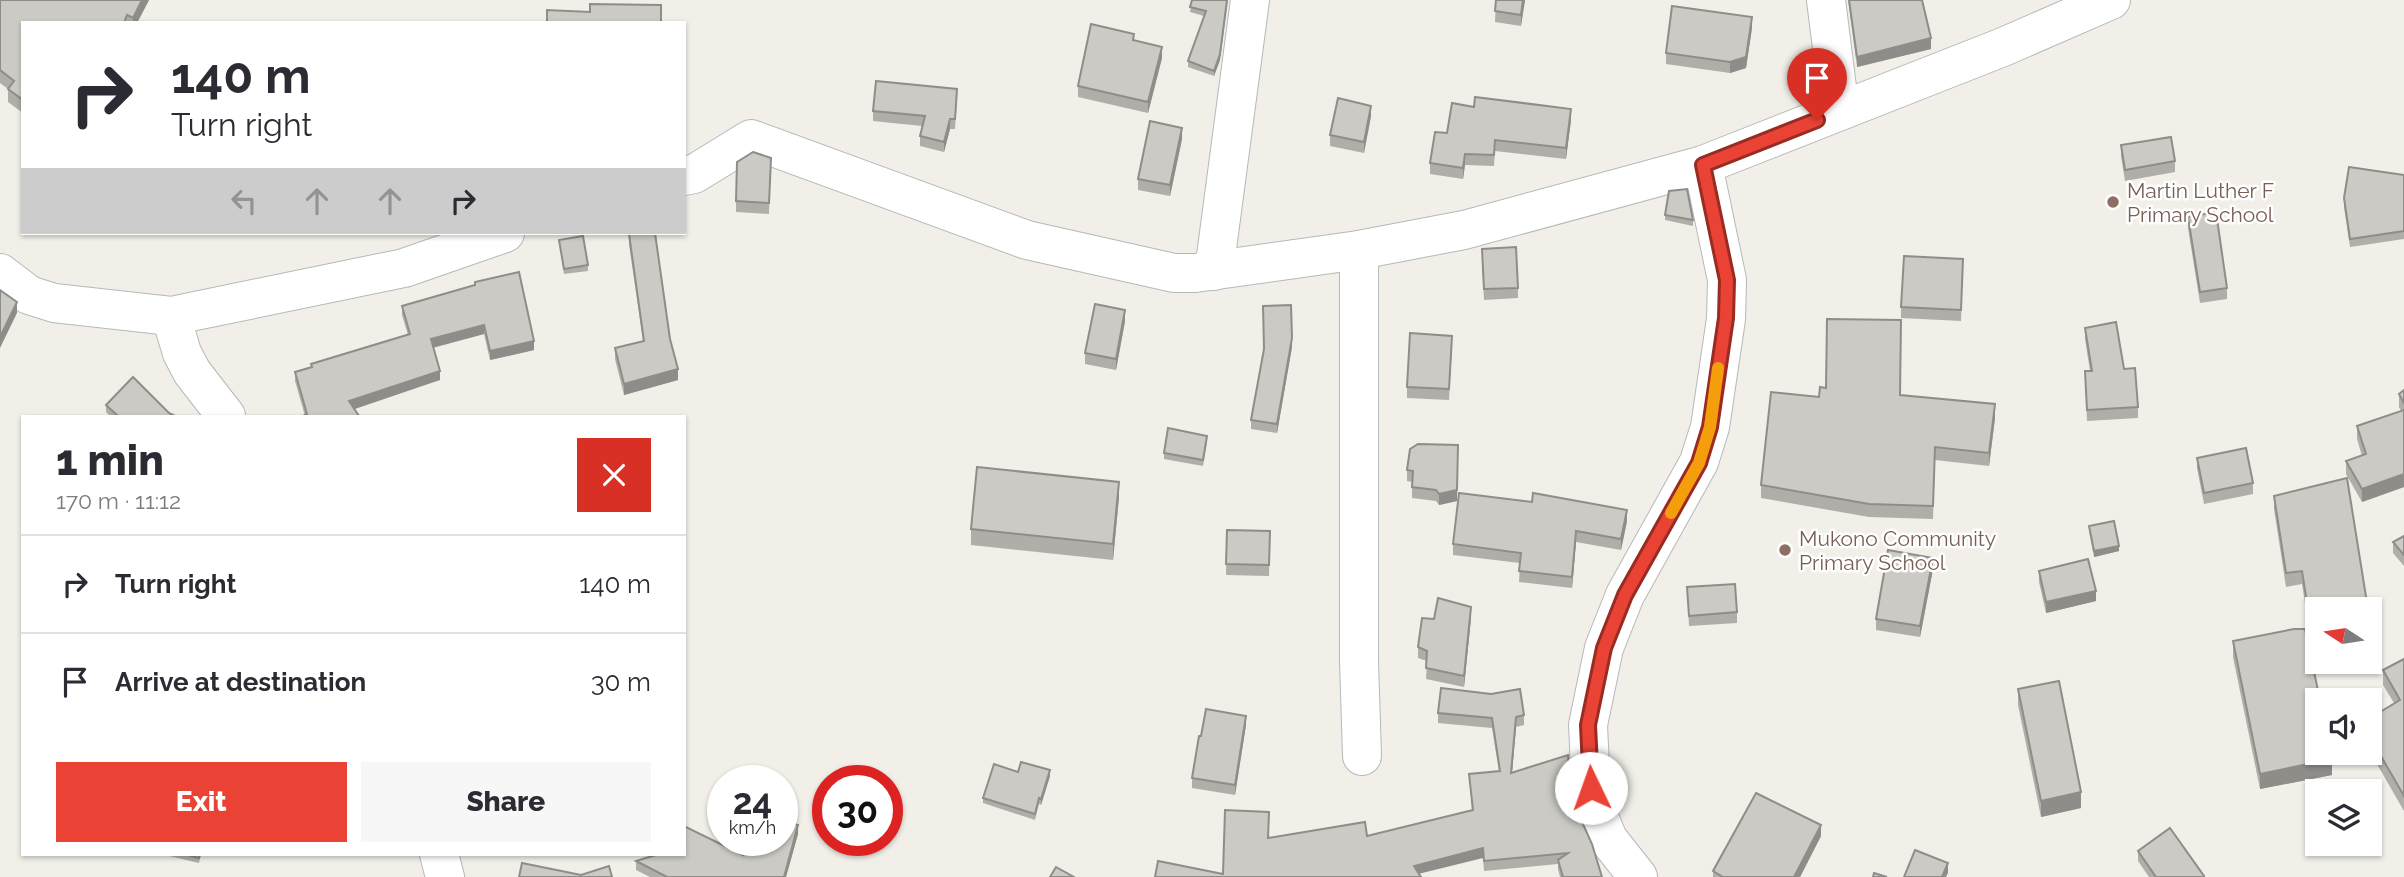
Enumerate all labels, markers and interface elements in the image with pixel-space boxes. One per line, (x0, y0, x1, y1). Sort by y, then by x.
text: 140 m (171, 47, 311, 104)
pin (1787, 48, 1847, 120)
icon: right (56, 49, 147, 140)
icon: arrive (1798, 59, 1836, 97)
text: Turn right (171, 106, 312, 143)
place label: Martin Luther F Primary School (2127, 178, 2274, 227)
icon: left (225, 182, 263, 220)
icon: ahead (298, 182, 336, 220)
icon: ahead (371, 182, 409, 220)
icon: right (444, 182, 482, 220)
marker: Martin Luther F Primary School (2105, 194, 2121, 210)
text: 1 min (56, 436, 164, 485)
button: close (577, 438, 651, 512)
text: 170 m · 11:12 (56, 487, 181, 514)
place label: Mukono Community Primary School (1799, 526, 1996, 575)
marker: Mukono Community Primary School (1777, 542, 1793, 558)
icon: right (56, 565, 94, 603)
text: Turn right (115, 569, 236, 599)
text: 140 m (579, 569, 651, 599)
north arrow (2305, 597, 2382, 674)
map controls (2305, 597, 2382, 856)
icon: arrive (56, 663, 94, 701)
text: Arrive at destination (115, 667, 366, 697)
text: 30 m (591, 667, 651, 697)
button: sound (2305, 688, 2382, 765)
position arrow (1554, 751, 1628, 825)
button: Exit (56, 762, 347, 842)
button: Share (361, 762, 651, 842)
speed limit sign: 30 (812, 765, 903, 856)
button: layers (2305, 779, 2382, 856)
text: 24 (733, 781, 772, 822)
text: km/h (729, 817, 776, 838)

